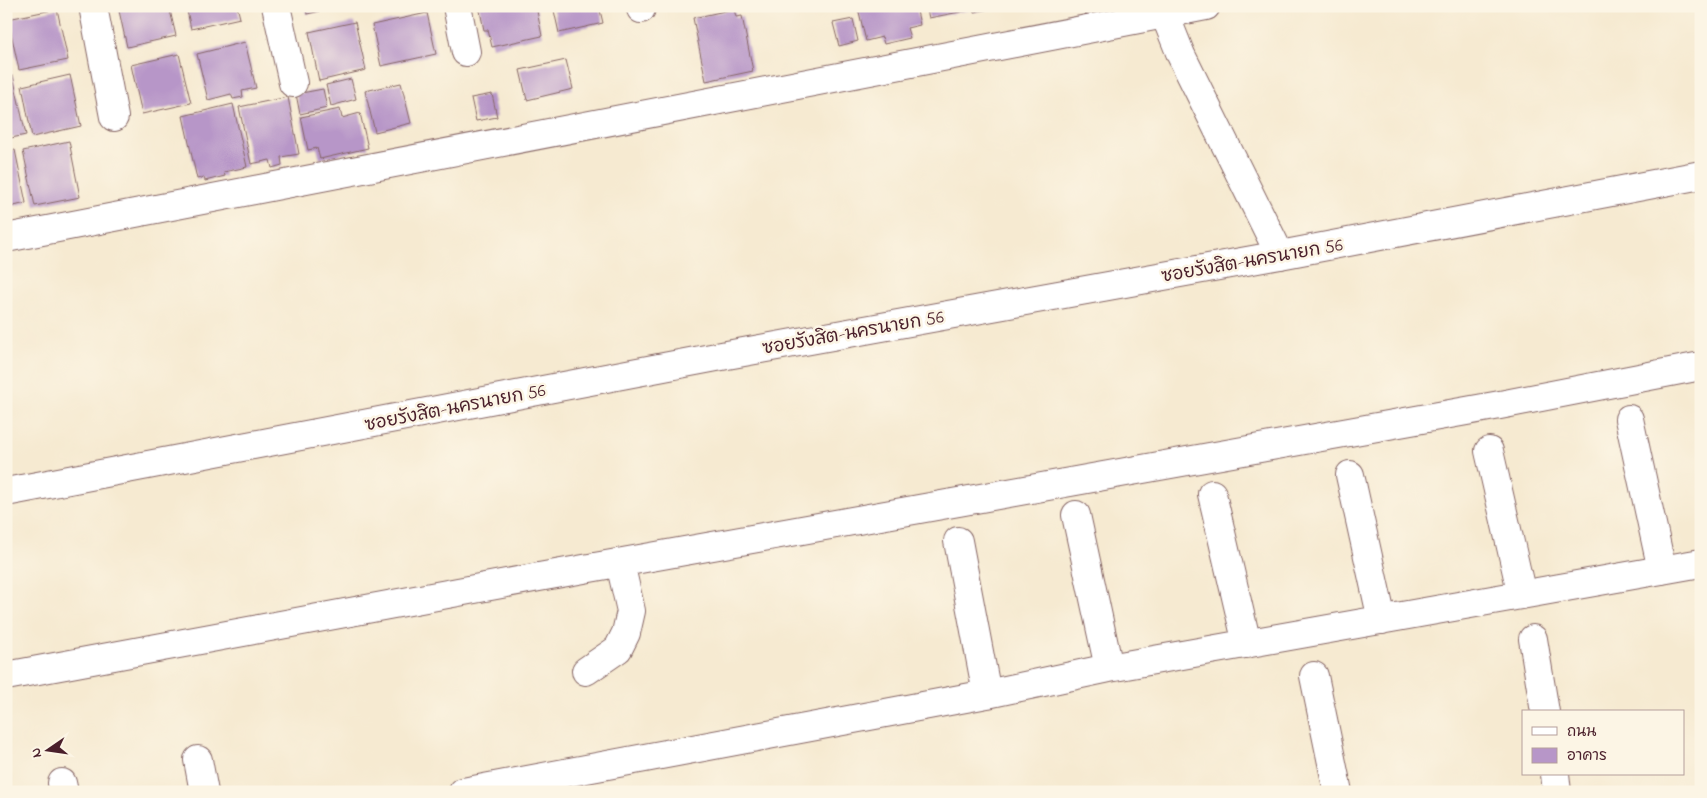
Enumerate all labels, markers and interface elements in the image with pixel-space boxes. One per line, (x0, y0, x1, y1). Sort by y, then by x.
street label: ซอยรังสิต-นครนายก 56 (1160, 233, 1345, 291)
street label: ซอยรังสิต-นครนายก 56 (761, 305, 946, 363)
street label: ซอยรังสิต-นครนายก 56 (363, 379, 548, 439)
legend (1522, 710, 1684, 776)
text: ถนน (1567, 721, 1596, 743)
north arrow (22, 726, 72, 776)
text: อาคาร (1567, 745, 1607, 767)
text: N (26, 746, 48, 760)

